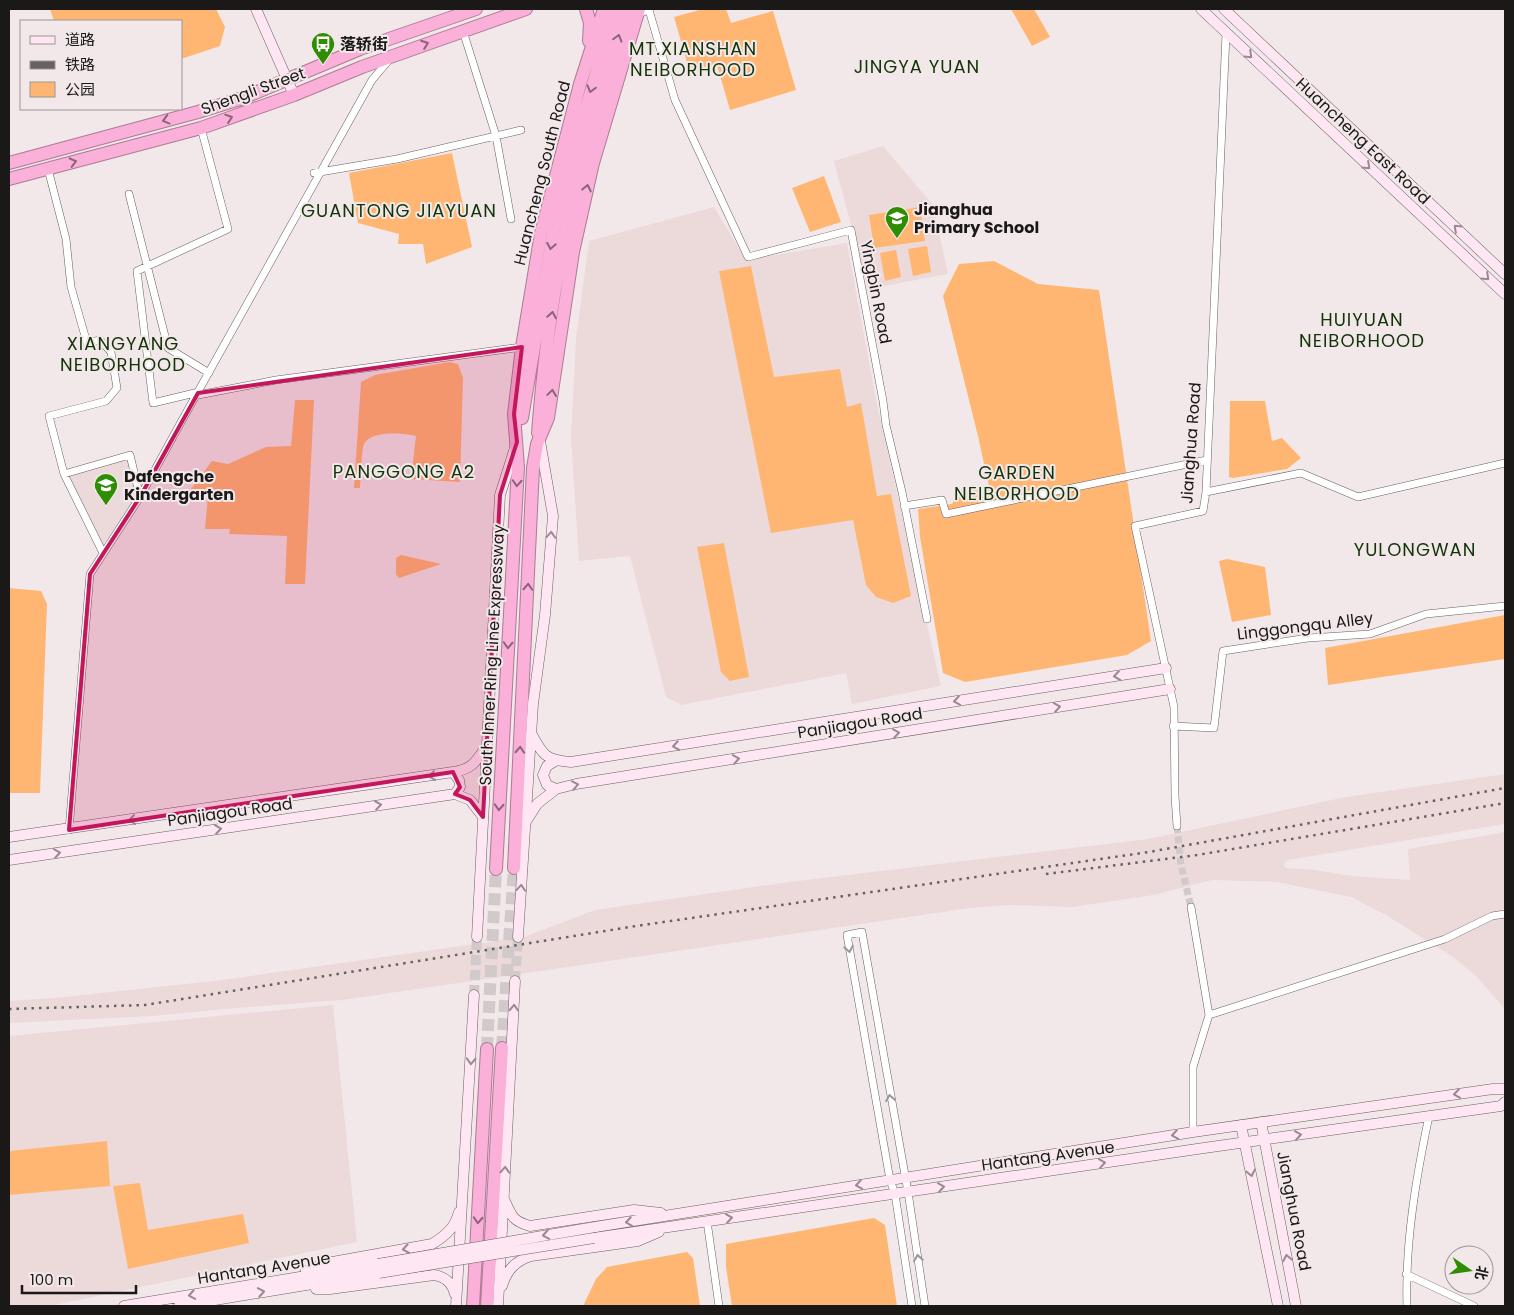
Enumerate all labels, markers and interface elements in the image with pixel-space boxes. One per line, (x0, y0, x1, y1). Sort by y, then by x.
legend (20, 20, 182, 110)
text: 道路 (65, 29, 95, 50)
bus stop icon: 落轿街 (310, 31, 336, 65)
place label: 落轿街 (340, 33, 388, 56)
one-way arrow (613, 35, 623, 43)
district label: MT.XIANSHAN NEIBORHOOD (629, 36, 757, 82)
one-way arrow (420, 40, 429, 50)
one-way arrow (1243, 49, 1252, 58)
text: 铁路 (65, 54, 95, 75)
district label: JINGYA YUAN (854, 54, 980, 79)
street label: Shengli Street (198, 61, 309, 121)
street label: Huancheng East Road (1291, 72, 1435, 210)
street label: Huancheng South Road (508, 78, 576, 268)
text: 公园 (65, 79, 95, 100)
one-way arrow (587, 84, 597, 93)
one-way arrow (225, 114, 233, 124)
one-way arrow (163, 115, 171, 125)
one-way arrow (68, 157, 77, 168)
one-way arrow (1362, 160, 1371, 169)
one-way arrow (581, 184, 592, 192)
district label: GUANTONG JIAYUAN (301, 198, 497, 223)
place label: Jianghua Primary School (914, 198, 1039, 239)
school or university icon: Jianghua Primary School (884, 205, 910, 239)
one-way arrow (1454, 225, 1463, 234)
street label: Yingbin Road (855, 238, 897, 346)
one-way arrow (546, 242, 556, 251)
one-way arrow (1481, 271, 1490, 280)
district label: HUIYUAN NEIBORHOOD (1299, 307, 1425, 353)
one-way arrow (546, 311, 557, 319)
district label: XIANGYANG NEIBORHOOD (60, 331, 186, 377)
street label: Jianghua Road (1175, 382, 1207, 504)
one-way arrow (546, 388, 557, 396)
district label: PANGGONG A2 (333, 459, 475, 484)
district label: GARDEN NEIBORHOOD (954, 460, 1080, 506)
place label: Dafengche Kindergarten (124, 465, 234, 506)
school or university icon: Dafengche Kindergarten (93, 472, 119, 506)
one-way arrow (512, 479, 523, 487)
street label: South Inner Ring Line Expressway (474, 524, 510, 786)
one-way arrow (546, 531, 557, 539)
district label: YULONGWAN (1354, 537, 1476, 562)
one-way arrow (522, 583, 533, 591)
street label: Linggongqu Alley (1236, 606, 1374, 646)
one-way arrow (503, 641, 514, 649)
one-way arrow (1113, 670, 1122, 680)
one-way arrow (953, 696, 961, 706)
street label: Panjiagou Road (796, 702, 924, 744)
one-way arrow (1052, 703, 1061, 713)
one-way arrow (893, 728, 901, 739)
one-way arrow (671, 740, 679, 751)
one-way arrow (514, 745, 525, 753)
one-way arrow (731, 754, 740, 764)
one-way arrow (427, 770, 436, 780)
one-way arrow (571, 780, 580, 790)
street label: Panjiagou Road (166, 792, 294, 832)
one-way arrow (374, 801, 383, 811)
one-way arrow (494, 803, 505, 811)
one-way arrow (128, 814, 136, 825)
one-way arrow (214, 824, 222, 835)
one-way arrow (53, 848, 61, 858)
one-way arrow (515, 884, 526, 892)
one-way arrow (844, 945, 854, 953)
one-way arrow (508, 1004, 519, 1012)
one-way arrow (465, 1058, 476, 1066)
one-way arrow (1453, 1089, 1461, 1099)
one-way arrow (886, 1094, 896, 1102)
one-way arrow (1170, 1129, 1179, 1139)
one-way arrow (1294, 1130, 1302, 1141)
street label: Hantang Avenue (980, 1135, 1116, 1177)
street label: Jianghua Road (1271, 1149, 1317, 1273)
one-way arrow (1098, 1158, 1106, 1169)
one-way arrow (499, 1166, 510, 1174)
one-way arrow (1245, 1168, 1255, 1177)
one-way arrow (854, 1180, 863, 1190)
one-way arrow (937, 1182, 946, 1192)
one-way arrow (725, 1213, 733, 1224)
one-way arrow (473, 1216, 484, 1224)
one-way arrow (625, 1216, 633, 1226)
one-way arrow (542, 1230, 551, 1240)
one-way arrow (401, 1244, 410, 1254)
north arrow (1444, 1245, 1494, 1295)
street label: Hantang Avenue (196, 1246, 332, 1290)
one-way arrow (913, 1254, 924, 1262)
one-way arrow (1282, 1254, 1293, 1263)
scale bar (22, 1262, 136, 1294)
text: 北 (1470, 1264, 1493, 1282)
text: 100 m (30, 1269, 73, 1290)
one-way arrow (257, 1288, 266, 1298)
one-way arrow (188, 1289, 196, 1299)

